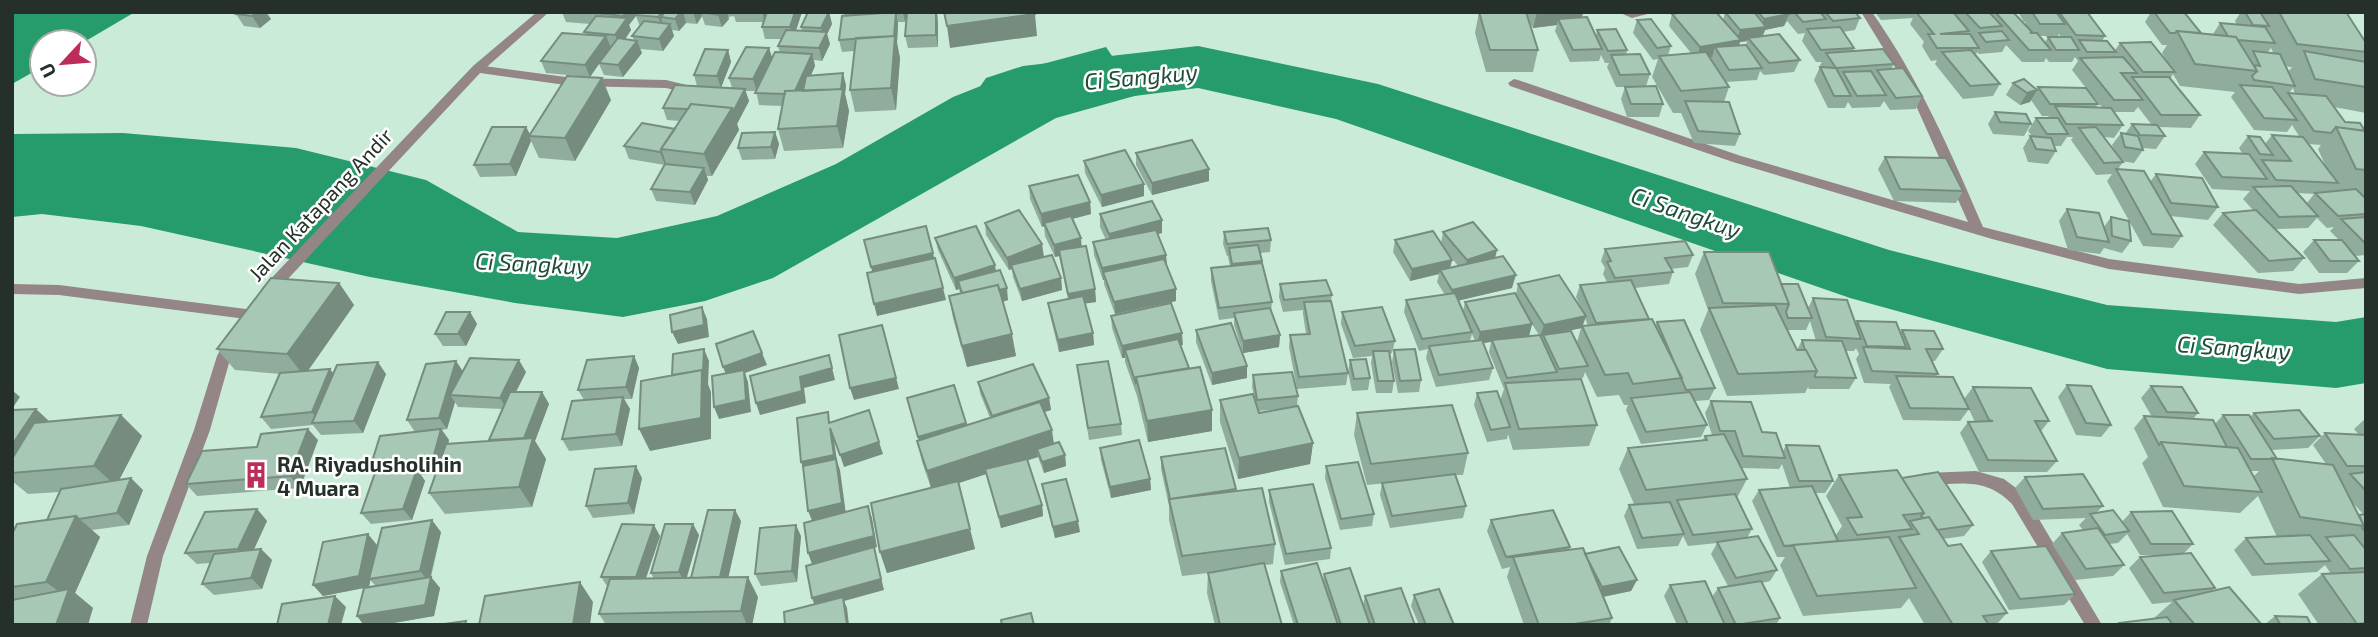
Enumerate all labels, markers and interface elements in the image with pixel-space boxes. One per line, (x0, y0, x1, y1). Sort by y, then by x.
north arrow (28, 28, 98, 98)
water label: Ci Sangkuy (1083, 57, 1200, 95)
text: U (34, 60, 60, 82)
street label: Jalan Katapang Andir (243, 122, 398, 285)
water label: Ci Sangkuy (1628, 180, 1745, 244)
water label: Ci Sangkuy (474, 246, 590, 280)
water label: Ci Sangkuy (2176, 329, 2292, 365)
place label: RA. Riyadusholihin 4 Muara (277, 451, 462, 500)
building icon: RA. Riyadusholihin 4 Muara (241, 460, 271, 490)

